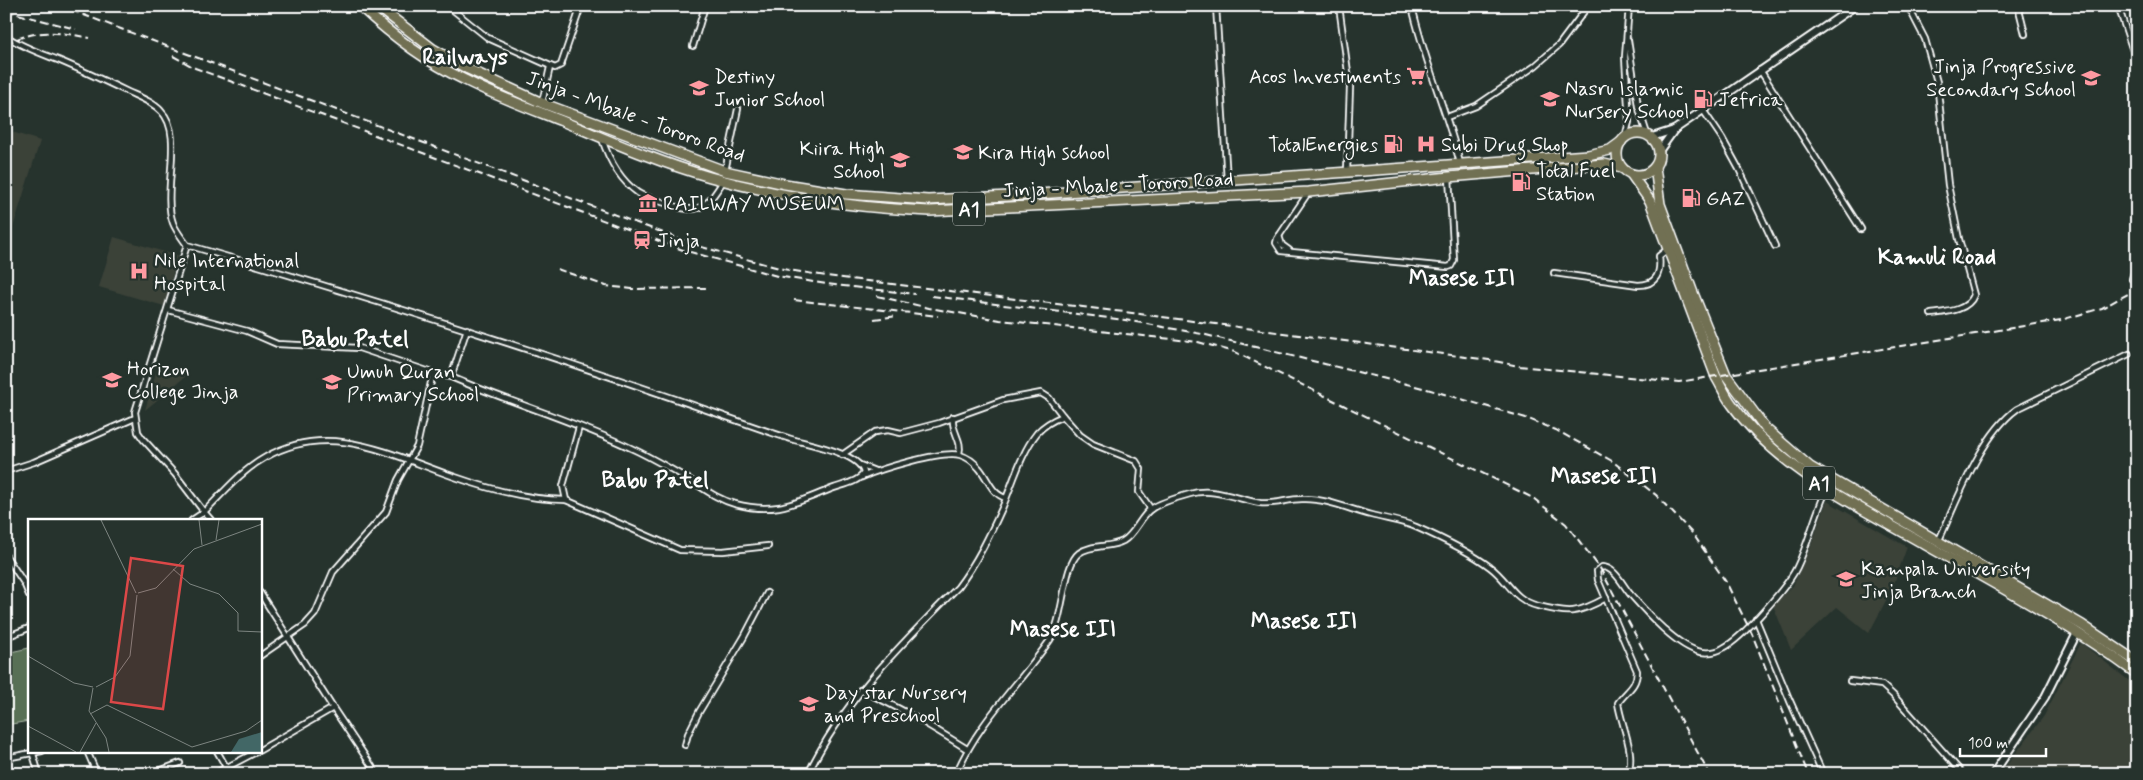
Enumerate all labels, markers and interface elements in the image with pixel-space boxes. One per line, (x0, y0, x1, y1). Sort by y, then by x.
district label: Railways (422, 44, 508, 73)
place label: Jinja Progressive Secondary School (1926, 54, 2076, 104)
place label: Destiny Junior School (714, 64, 825, 114)
place label: Acos Investments (1249, 64, 1401, 91)
street label: Jinja - Mbale - Tororo Road (522, 65, 749, 170)
supermarket icon: Acos Investments (1405, 65, 1427, 87)
school or university icon: Jinja Progressive Secondary School (2080, 67, 2102, 89)
place label: Nasru Islamic Nursery School (1565, 76, 1689, 126)
school or university icon: Destiny Junior School (688, 77, 710, 99)
place label: Jefrica (1718, 87, 1783, 114)
school or university icon: Nasru Islamic Nursery School (1539, 88, 1561, 110)
fuel station icon: Jefrica (1692, 88, 1714, 110)
place label: TotalEnergies (1268, 132, 1378, 160)
place label: Subi Drug Shop (1441, 132, 1569, 161)
fuel station icon: TotalEnergies (1382, 133, 1404, 155)
hospital icon: Subi Drug Shop (1415, 133, 1437, 155)
place label: Kiira High School (800, 136, 885, 186)
place label: Kira High school (978, 140, 1110, 167)
school or university icon: Kira High school (952, 141, 974, 163)
school or university icon: Kiira High School (889, 149, 911, 171)
place label: Total Fuel Station (1536, 158, 1615, 208)
street label: Jinja - Mbale - Tororo Road (1002, 166, 1234, 205)
fuel station icon: Total Fuel Station (1510, 171, 1532, 193)
place label: GAZ (1706, 186, 1745, 213)
fuel station icon: GAZ (1680, 187, 1702, 209)
place label: RAILWAY MUSEUM (663, 191, 844, 218)
museum icon: RAILWAY MUSEUM (637, 192, 659, 214)
road number: A1 (953, 192, 985, 225)
place label: Jinja (657, 228, 700, 255)
station icon: Jinja (631, 229, 653, 251)
district label: Kamuli Road (1878, 244, 1996, 272)
place label: Nile International Hospital (154, 248, 299, 298)
hospital icon: Nile International Hospital (128, 260, 150, 282)
district label: Masese III (1409, 265, 1515, 293)
district label: Babu Patel (301, 326, 409, 354)
place label: Horizon College Jinja (127, 356, 238, 406)
place label: Umuh Quran Primary School (347, 359, 479, 409)
school or university icon: Horizon College Jinja (101, 369, 123, 391)
school or university icon: Umuh Quran Primary School (321, 371, 343, 393)
district label: Masese III (1551, 463, 1657, 491)
road number: A1 (1803, 466, 1835, 499)
district label: Babu Patel (601, 467, 709, 495)
inset map (28, 519, 261, 752)
place label: Kampala University Jinja Branch (1861, 556, 2031, 606)
school or university icon: Kampala University Jinja Branch (1835, 568, 1857, 590)
district label: Masese III (1251, 608, 1357, 636)
district label: Masese III (1010, 616, 1116, 644)
place label: Day star Nursery and Preschool (824, 680, 967, 730)
school or university icon: Day star Nursery and Preschool (798, 693, 820, 715)
scale bar (1960, 725, 2047, 757)
text: 100 m (1968, 734, 2008, 754)

